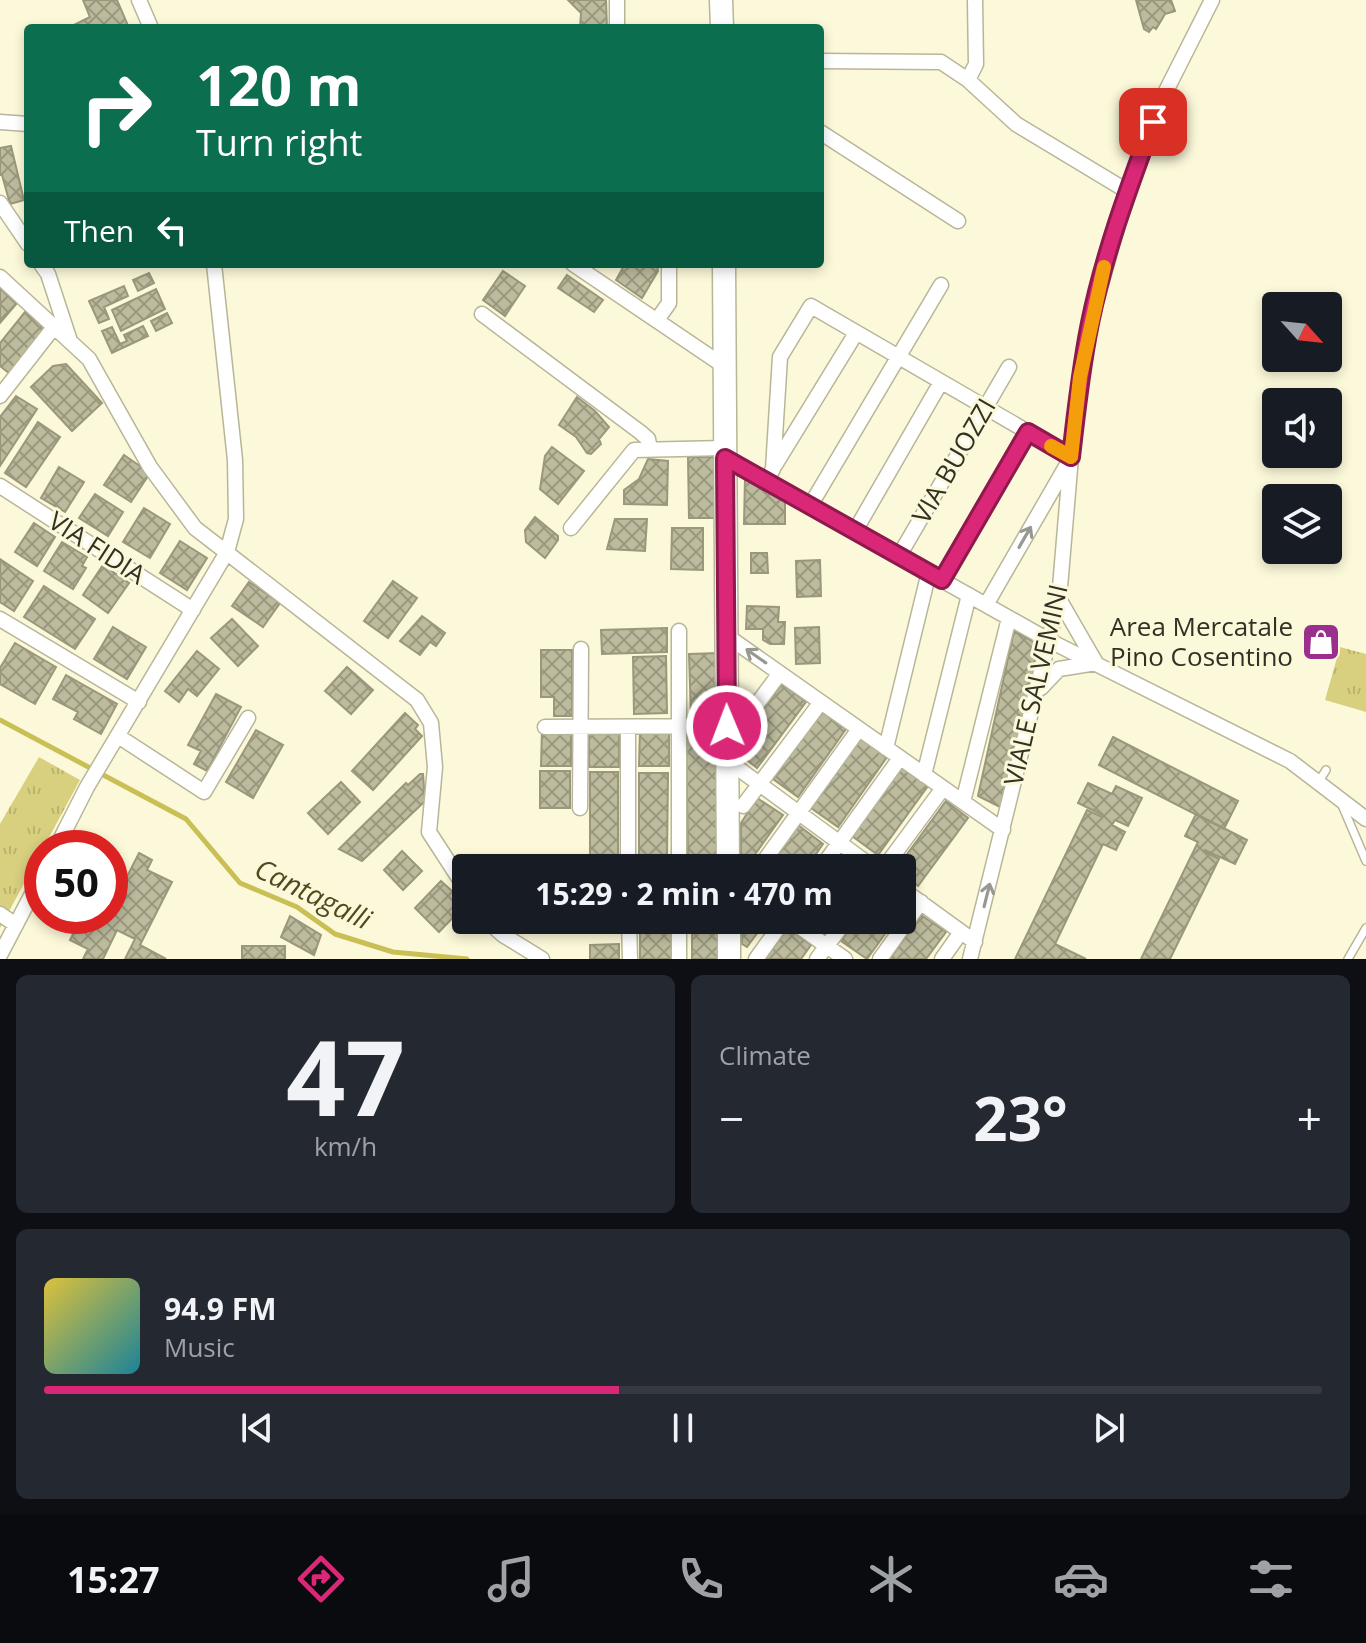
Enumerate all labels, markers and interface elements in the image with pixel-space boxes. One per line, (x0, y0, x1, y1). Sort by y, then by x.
text: 120 m (196, 46, 362, 122)
icon: right (64, 56, 168, 160)
pin (1119, 88, 1187, 156)
icon: arrive (1131, 100, 1175, 144)
text: Turn right (196, 118, 362, 167)
icon: left (150, 208, 194, 252)
text: Then (64, 210, 134, 251)
north arrow (1262, 292, 1342, 372)
map controls (1262, 292, 1342, 564)
button: sound (1262, 388, 1342, 468)
street label: VIA BUOZZI (903, 391, 1003, 530)
button: layers (1262, 484, 1342, 564)
street label: VIA FIDIA (42, 502, 154, 592)
one-way arrow (1017, 526, 1033, 549)
street label: VIALE SALVEMINI (994, 581, 1076, 789)
place label: Area Mercatale Pino Cosentino (1110, 608, 1293, 674)
shop icon: Area Mercatale Pino Cosentino (1300, 621, 1342, 663)
one-way arrow (745, 648, 767, 664)
position arrow (685, 684, 769, 768)
speed limit sign: 50 (24, 830, 128, 934)
water label: Cantagalli (249, 849, 379, 938)
text: 15:29 · 2 min · 470 m (535, 873, 833, 914)
one-way arrow (980, 882, 995, 908)
text: 47 (286, 1005, 405, 1146)
text: Climate (719, 1037, 811, 1073)
text: 23° (973, 1077, 1068, 1159)
text: − (719, 1088, 744, 1148)
text: + (1297, 1088, 1322, 1148)
text: km/h (314, 1128, 377, 1164)
text: 94.9 FM (164, 1288, 277, 1329)
text: Music (164, 1329, 235, 1365)
icon: previous (235, 1406, 279, 1450)
icon: pause (661, 1406, 705, 1450)
icon: next (1087, 1406, 1131, 1450)
icon: directions (293, 1551, 349, 1607)
icon: music (483, 1551, 539, 1607)
icon: phone (673, 1551, 729, 1607)
icon: climate (863, 1551, 919, 1607)
icon: car (1053, 1551, 1109, 1607)
icon: filters (1243, 1551, 1299, 1607)
text: 15:27 (67, 1555, 160, 1604)

